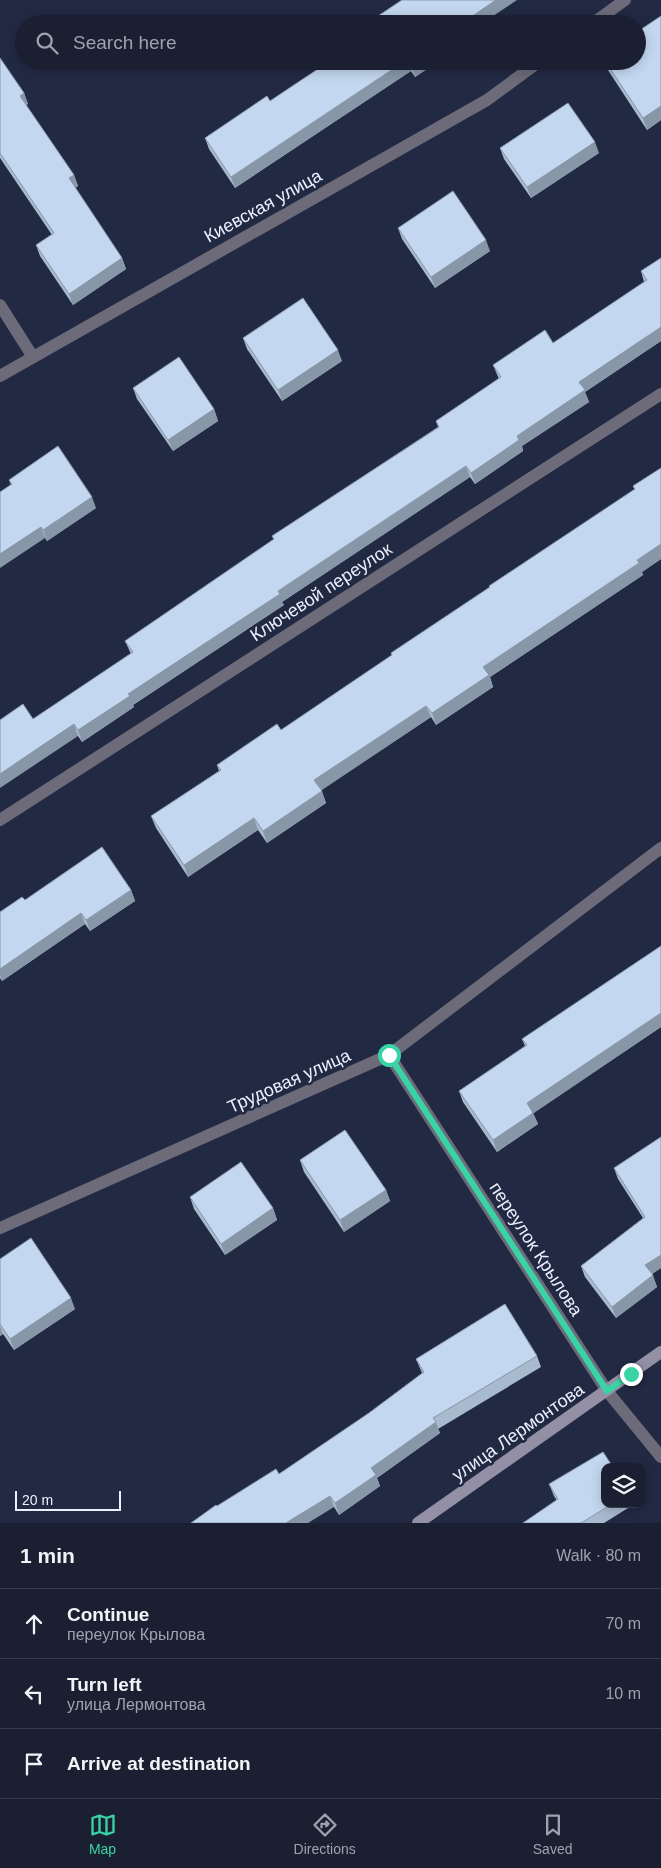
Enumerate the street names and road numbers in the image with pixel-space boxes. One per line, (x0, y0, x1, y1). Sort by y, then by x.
street label: Киевская улица (201, 165, 326, 247)
street label: Ключевой переулок (246, 539, 396, 645)
street label: Трудовая улица (224, 1045, 354, 1117)
street label: переулок Крылова (485, 1178, 587, 1320)
street label: улица Лермонтова (448, 1378, 588, 1485)

